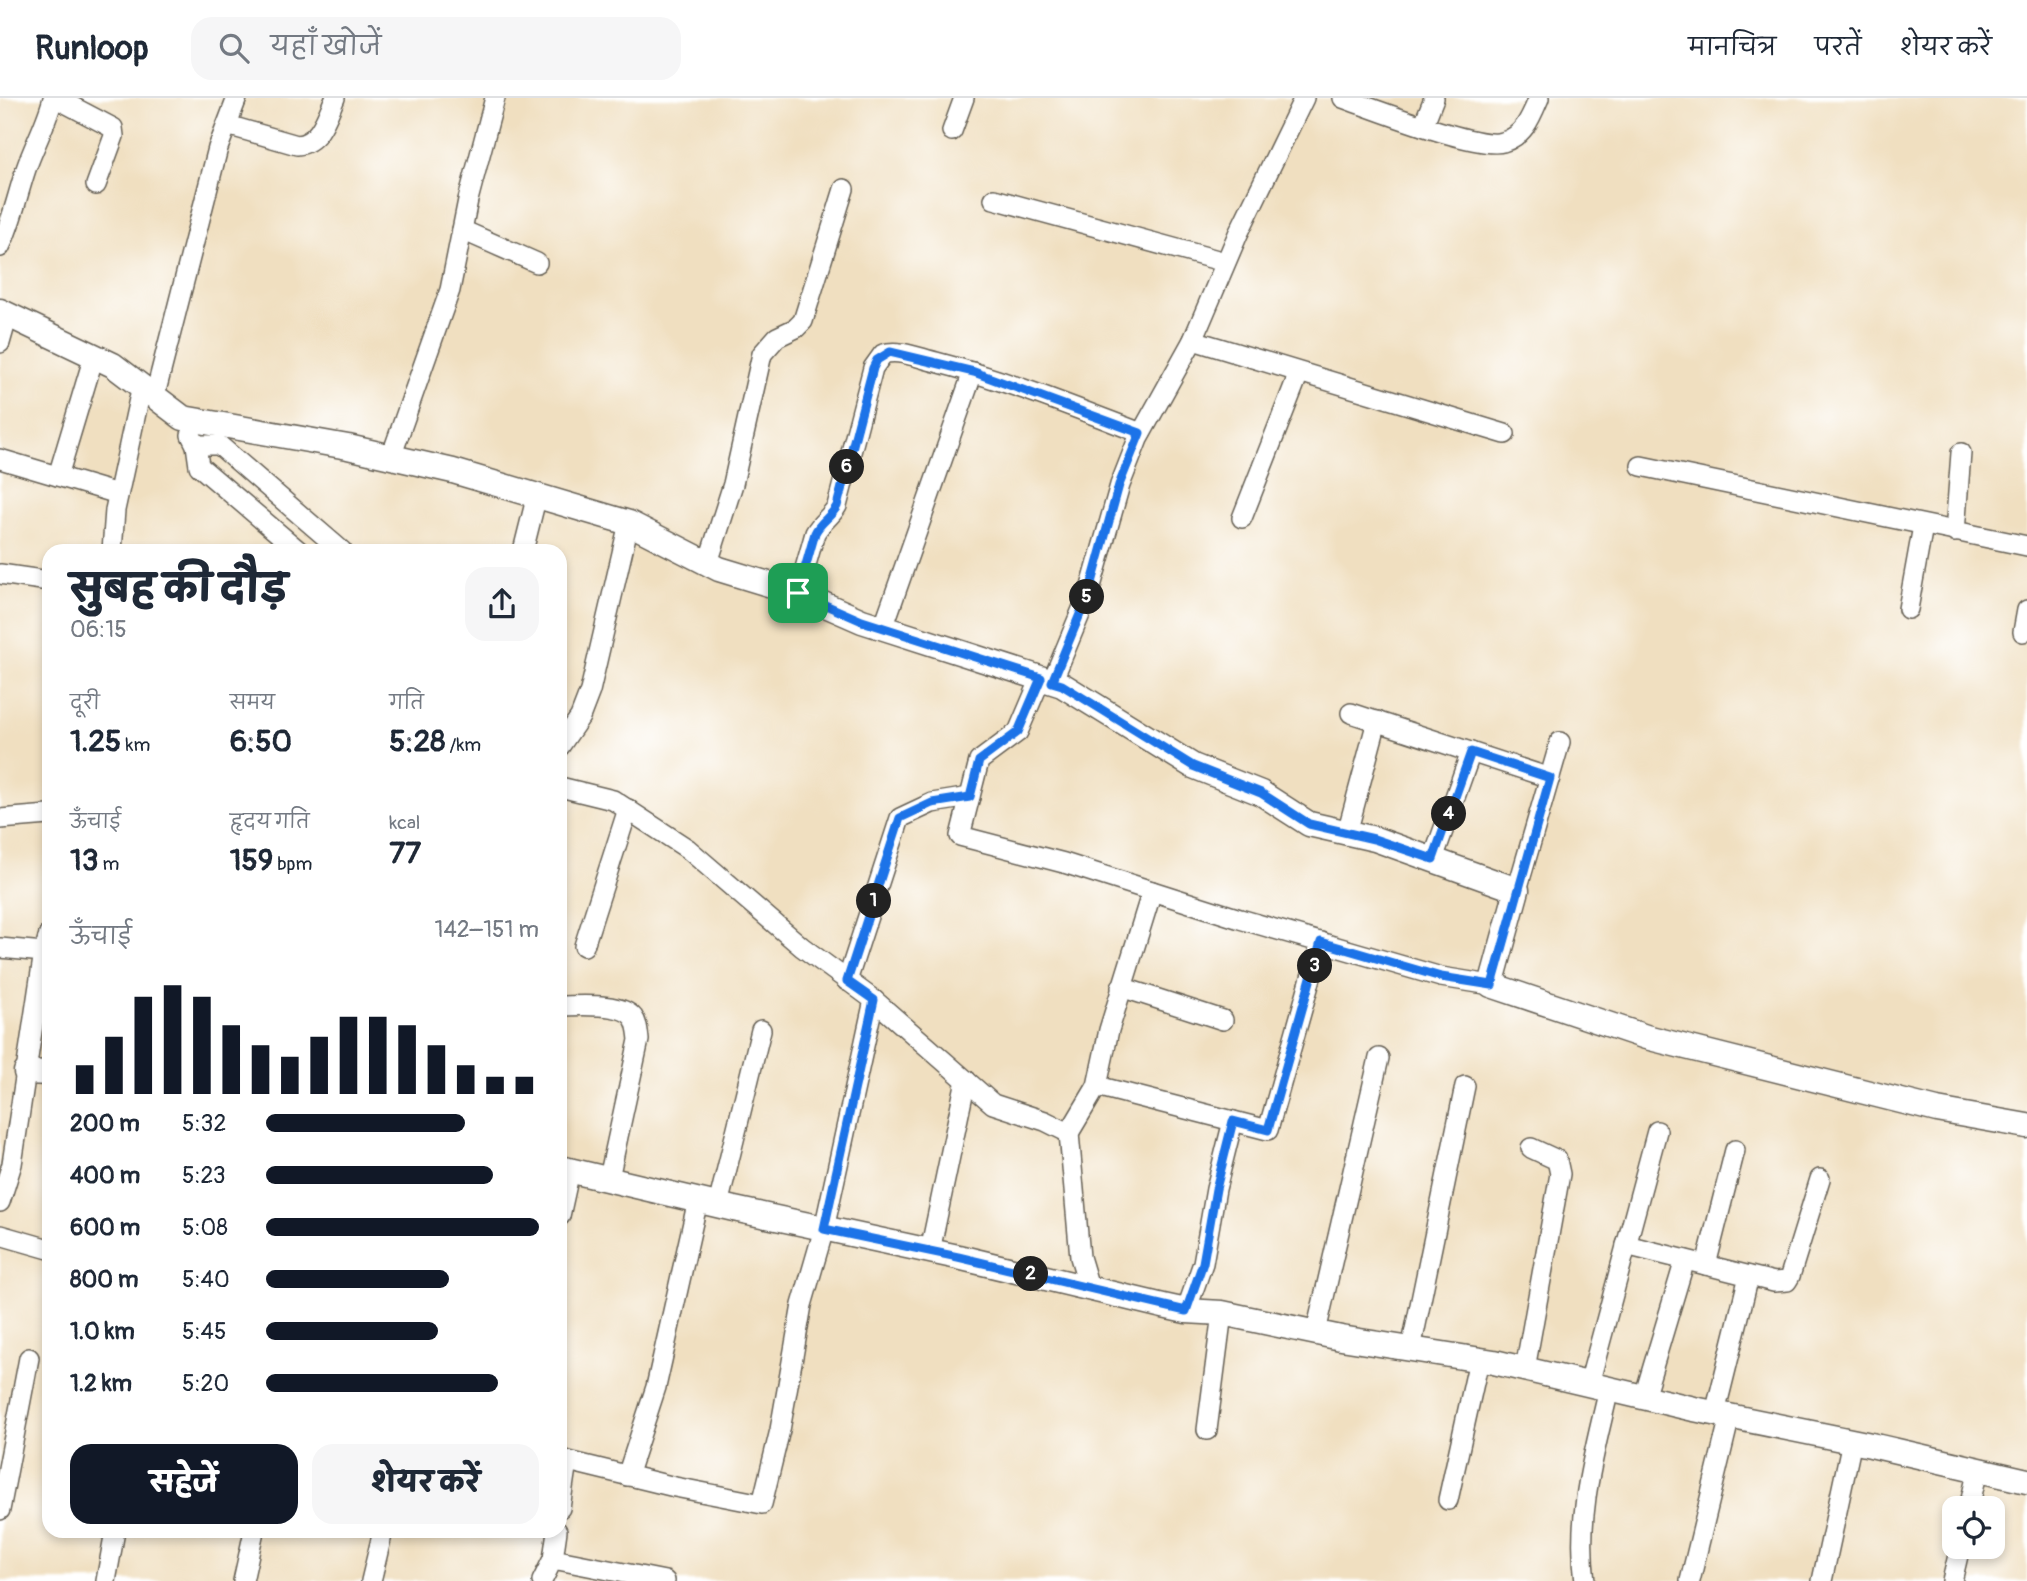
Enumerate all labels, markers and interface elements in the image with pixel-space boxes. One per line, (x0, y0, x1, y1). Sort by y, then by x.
search box (191, 17, 681, 80)
text: Runloop (35, 28, 149, 69)
icon: search (215, 29, 253, 67)
text: यहाँ खोजें (271, 31, 381, 63)
text: मानचित्र (1688, 33, 1776, 62)
text: परतें (1814, 33, 1862, 62)
text: शेयर करें (1900, 33, 1992, 62)
pin: 6 (830, 450, 864, 484)
text: 6 (841, 454, 852, 478)
pin (768, 563, 828, 623)
text: सुबह की दौड़ (70, 565, 287, 613)
button: share (465, 567, 539, 641)
icon: arrive (779, 574, 817, 612)
pin: 5 (1070, 580, 1104, 614)
text: 5 (1081, 584, 1092, 608)
text: 06:15 (70, 615, 127, 644)
text: दूरी (70, 691, 100, 715)
text: समय (230, 691, 275, 715)
text: गति (389, 691, 424, 715)
text: 1.25 (70, 723, 121, 760)
text: 6:50 (230, 723, 292, 760)
text: 5:28 (389, 723, 446, 760)
text: km (121, 733, 150, 757)
text: /km (446, 733, 481, 757)
pin: 4 (1432, 796, 1466, 832)
text: 4 (1443, 801, 1454, 825)
text: ऊँचाई (70, 810, 121, 834)
text: हृदय गति (230, 810, 310, 834)
text: kcal (389, 811, 420, 835)
text: 77 (389, 835, 421, 872)
text: 13 (70, 842, 98, 879)
text: 159 (230, 842, 273, 879)
text: m (98, 852, 119, 876)
text: bpm (273, 852, 312, 876)
pin: 1 (856, 884, 892, 918)
text: 1 (870, 888, 877, 912)
text: 142–151 m (434, 915, 539, 944)
text: ऊँचाई (70, 922, 132, 951)
pin: 3 (1298, 948, 1332, 984)
text: 3 (1309, 953, 1320, 977)
text: 200 m (70, 1109, 140, 1138)
text: 5:32 (182, 1109, 226, 1138)
text: 400 m (70, 1161, 140, 1190)
text: 5:23 (182, 1161, 226, 1190)
text: 600 m (70, 1213, 140, 1242)
text: 5:08 (182, 1213, 228, 1242)
pin: 2 (1014, 1256, 1048, 1292)
text: 2 (1025, 1261, 1036, 1285)
text: 800 m (70, 1265, 138, 1294)
text: 5:40 (182, 1265, 230, 1294)
text: 1.0 km (70, 1317, 135, 1346)
text: 5:45 (182, 1317, 226, 1346)
text: 1.2 km (70, 1369, 132, 1398)
text: 5:20 (182, 1369, 229, 1398)
button: सहेजें (70, 1444, 298, 1524)
button: शेयर करें (312, 1444, 539, 1524)
map controls (1942, 1496, 2005, 1559)
button: locate (1942, 1496, 2005, 1559)

